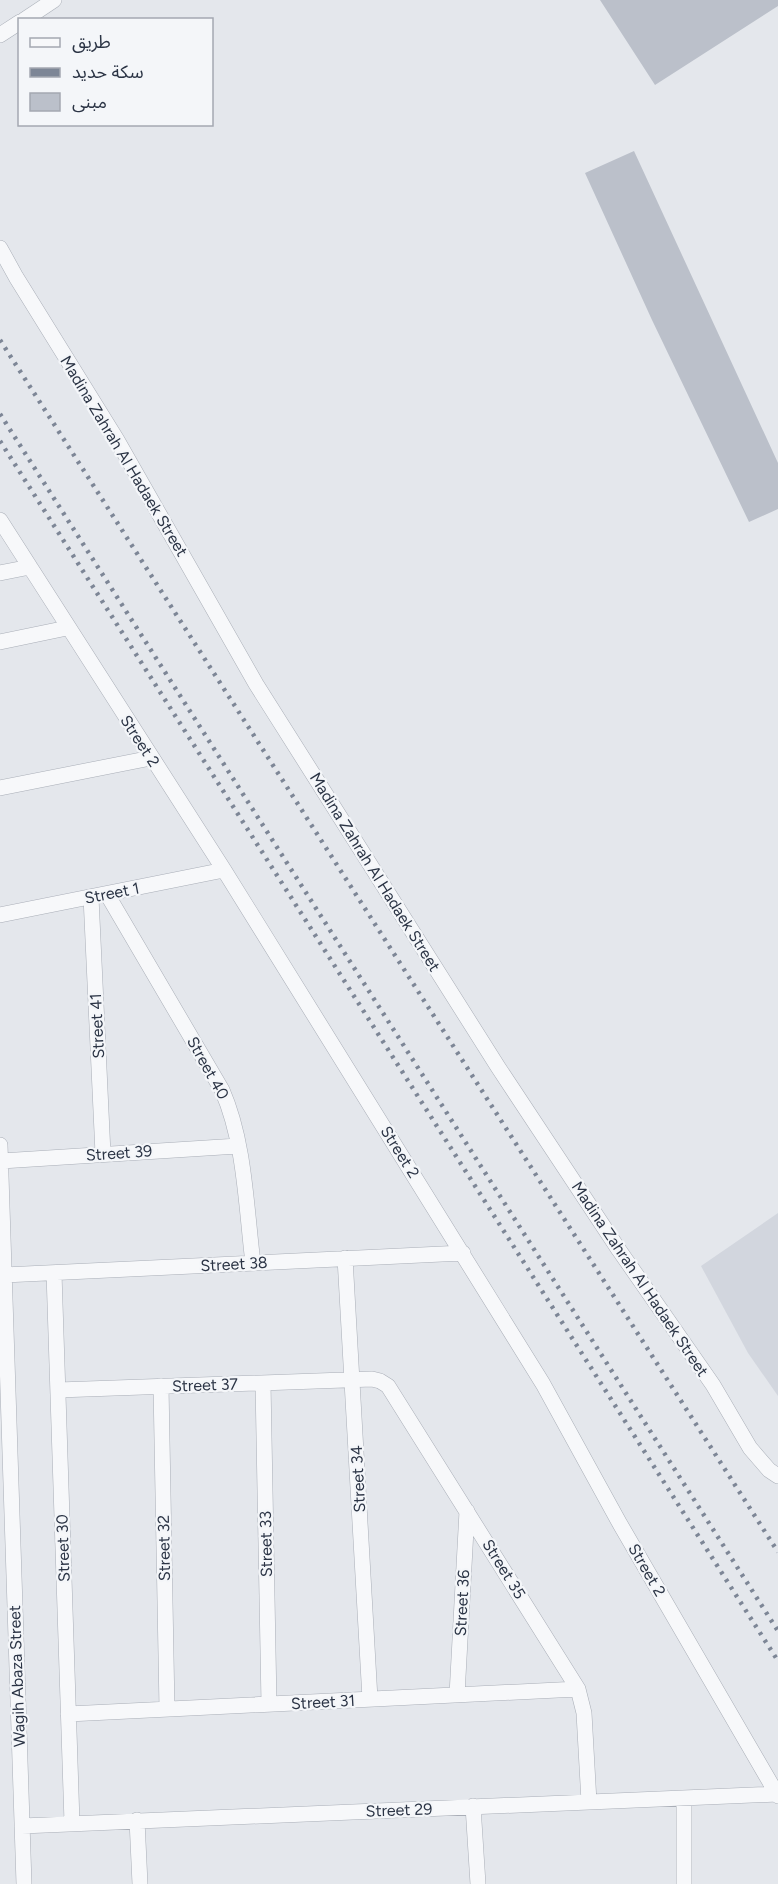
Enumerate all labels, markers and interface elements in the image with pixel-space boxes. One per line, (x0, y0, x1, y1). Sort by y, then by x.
legend (18, 18, 213, 126)
text: طريق (72, 31, 111, 53)
text: سكة حديد (72, 61, 144, 83)
text: مبنى (72, 91, 107, 113)
street label: Madina Zahrah Al Hadaek Street (56, 352, 192, 560)
street label: Street 2 (116, 712, 164, 770)
street label: Madina Zahrah Al Hadaek Street (306, 769, 444, 975)
street label: Street 1 (83, 878, 141, 908)
street label: Street 41 (86, 993, 108, 1059)
street label: Street 40 (183, 1033, 233, 1103)
street label: Street 2 (377, 1122, 423, 1182)
street label: Street 39 (85, 1141, 153, 1165)
street label: Madina Zahrah Al Hadaek Street (568, 1178, 712, 1380)
street label: Street 38 (200, 1253, 268, 1275)
street label: Street 37 (172, 1374, 239, 1396)
street label: Street 34 (347, 1445, 369, 1513)
street label: Street 33 (256, 1511, 276, 1577)
street label: Street 30 (52, 1514, 74, 1582)
street label: Street 32 (154, 1515, 174, 1581)
street label: Street 35 (478, 1536, 530, 1602)
street label: Street 2 (624, 1540, 670, 1600)
street label: Street 36 (451, 1569, 473, 1637)
street label: Wagih Abaza Street (5, 1605, 29, 1747)
street label: Street 31 (291, 1691, 355, 1713)
street label: Street 29 (365, 1799, 433, 1821)

